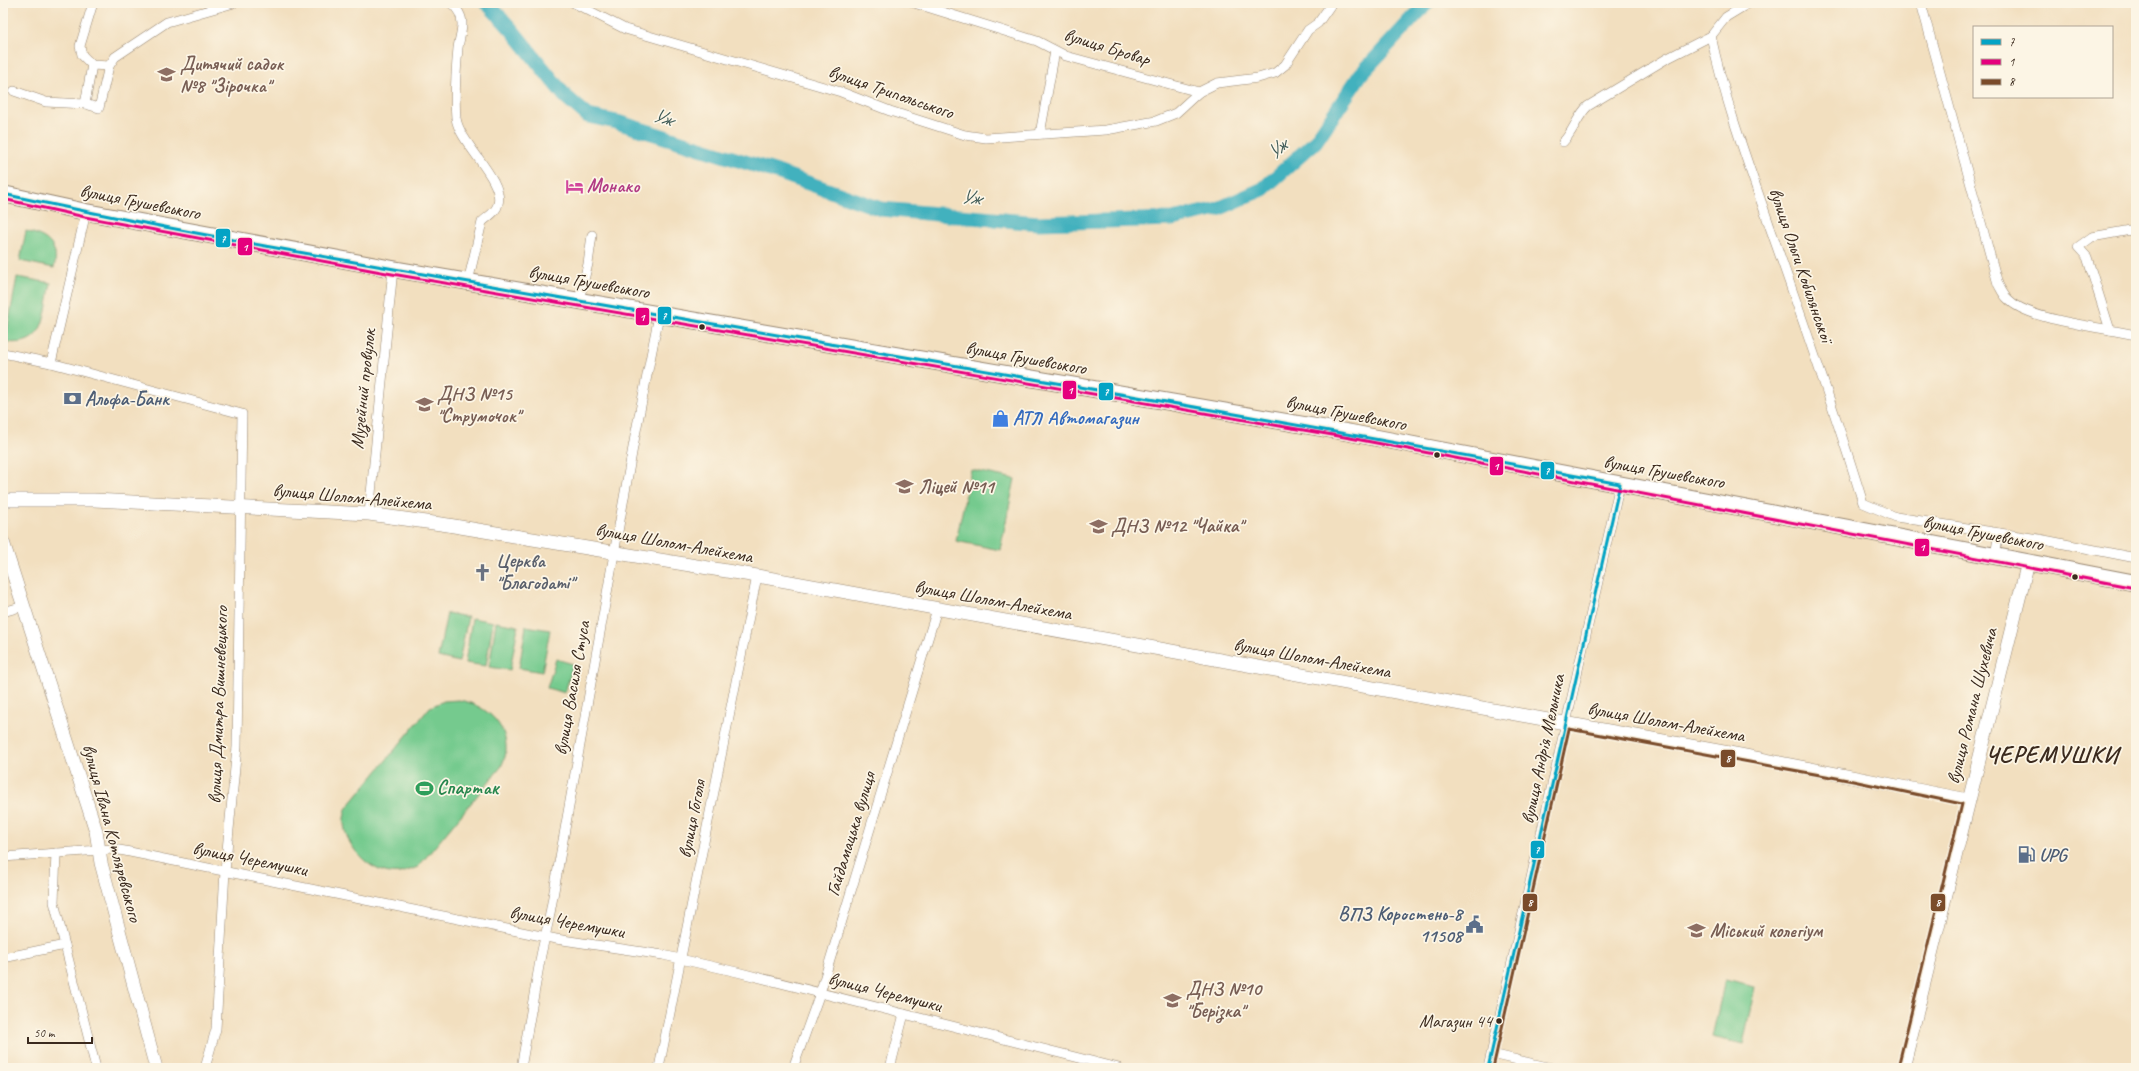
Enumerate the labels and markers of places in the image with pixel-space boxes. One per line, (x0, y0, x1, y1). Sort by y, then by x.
place label: Дитячий садок №8 "Зірочка" (180, 52, 284, 98)
school or university icon: Дитячий садок №8 "Зірочка" (157, 65, 177, 85)
place label: Монако (587, 174, 641, 198)
hotel icon: Монако (564, 176, 584, 196)
unlabelled marker (697, 322, 707, 332)
place label: ДНЗ №15 "Струмочок" (437, 382, 525, 428)
place label: Альфа-Банк (85, 387, 170, 411)
bank icon: Альфа-Банк (62, 389, 82, 409)
school or university icon: ДНЗ №15 "Струмочок" (414, 395, 434, 415)
place label: АТЛ Автомагазин (1013, 406, 1140, 430)
shop icon: АТЛ Автомагазин (990, 408, 1010, 428)
unlabelled marker (1432, 450, 1442, 460)
place label: Ліцей №11 (918, 475, 996, 499)
school or university icon: Ліцей №11 (895, 477, 915, 497)
place label: ДНЗ №12 "Чайка" (1111, 514, 1247, 538)
school or university icon: ДНЗ №12 "Чайка" (1088, 516, 1108, 536)
place label: Церква "Благодаті" (496, 549, 578, 595)
church icon: Церква "Благодаті" (473, 562, 493, 582)
unlabelled marker (2070, 572, 2080, 582)
place label: Спартак (437, 776, 501, 800)
sports icon: Спартак (414, 778, 434, 798)
place label: UPG (2039, 843, 2069, 867)
fuel station icon: UPG (2016, 845, 2036, 865)
place label: ВПЗ Коростень-8 11508 (1338, 902, 1464, 948)
public building icon: ВПЗ Коростень-8 11508 (1465, 915, 1485, 935)
place label: Міський колегіум (1710, 919, 1824, 943)
school or university icon: Міський колегіум (1687, 921, 1707, 941)
place label: ДНЗ №10 "Берізка" (1186, 977, 1263, 1024)
school or university icon: ДНЗ №10 "Берізка" (1163, 990, 1183, 1010)
place label: Магазин 44 (1419, 1010, 1494, 1033)
marker: Магазин 44 (1494, 1016, 1504, 1026)

